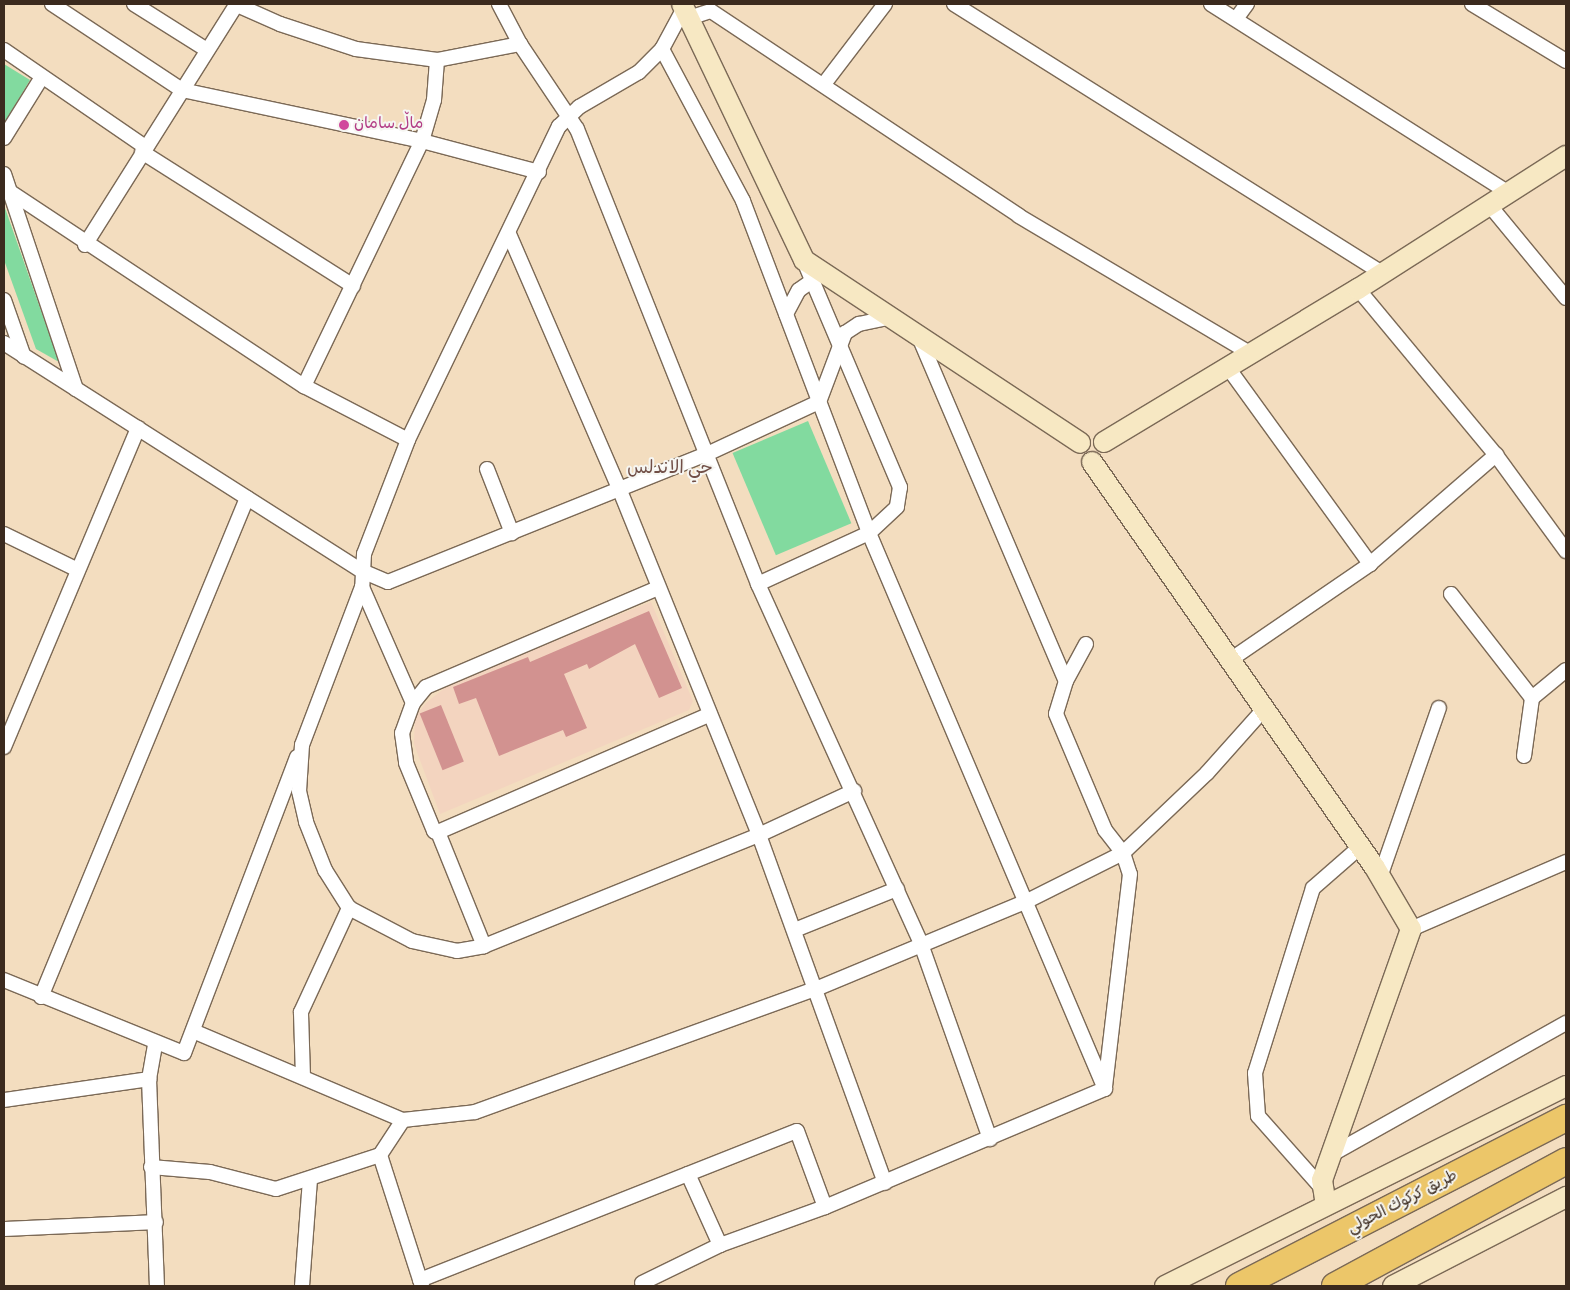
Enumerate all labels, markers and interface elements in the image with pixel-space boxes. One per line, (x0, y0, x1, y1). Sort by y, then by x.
place label: ماڵ سامان (354, 115, 423, 135)
marker: ماڵ سامان (338, 119, 350, 131)
district label: حي الاندلس (627, 459, 713, 481)
street label: طريق كركوك الحولي (1345, 1167, 1461, 1239)

